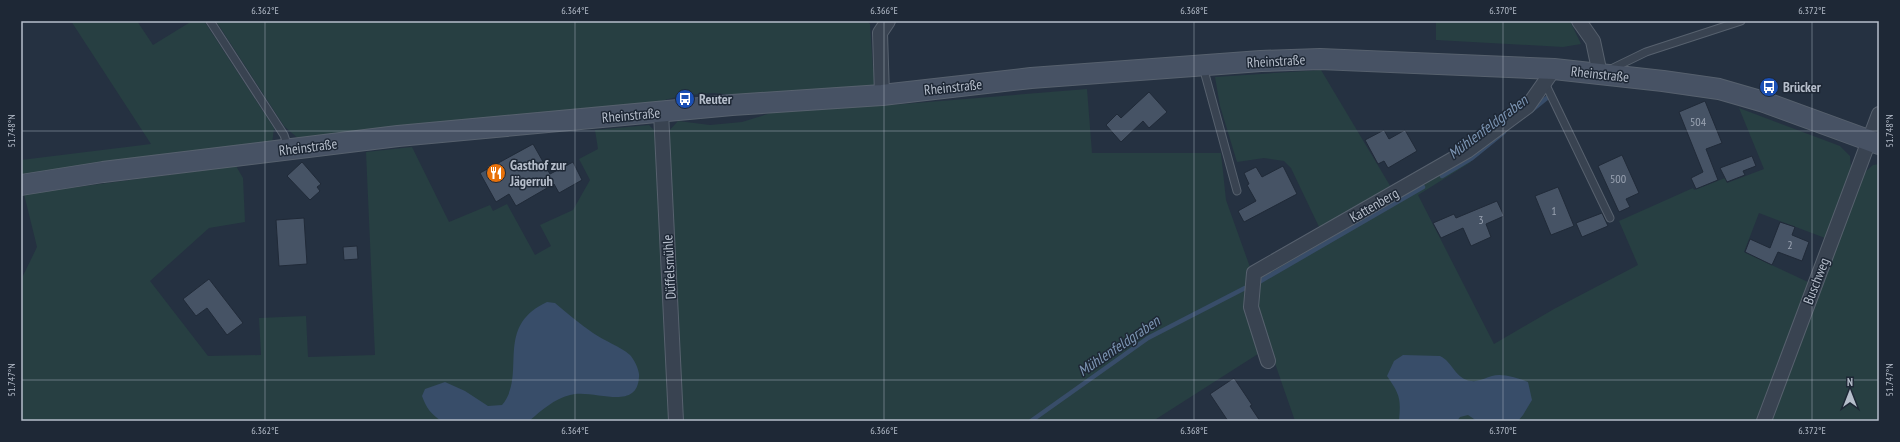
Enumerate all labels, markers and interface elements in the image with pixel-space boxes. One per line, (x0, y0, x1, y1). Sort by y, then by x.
text: 6.362°E (251, 4, 279, 17)
text: 6.364°E (561, 4, 589, 17)
text: 6.366°E (870, 4, 898, 17)
text: 6.368°E (1180, 4, 1208, 17)
text: 6.370°E (1489, 4, 1517, 17)
text: 6.372°E (1798, 4, 1826, 17)
street label: Rheinstraße (1246, 50, 1306, 72)
street label: Rheinstraße (1570, 62, 1630, 86)
street label: Rheinstraße (923, 75, 983, 99)
bus stop icon: Brücker (1758, 76, 1780, 98)
place label: Brücker (1783, 78, 1822, 96)
bus stop icon: Reuter (674, 88, 696, 110)
place label: Reuter (699, 90, 733, 108)
water label: Mühlenfeldgraben (1444, 90, 1532, 163)
street label: Rheinstraße (601, 103, 661, 127)
text: 51.748°N (5, 114, 18, 148)
house number: 504 (1690, 114, 1707, 129)
text: 51.748°N (1883, 114, 1896, 148)
street label: Rheinstraße (278, 134, 338, 159)
place label: Gasthof zur Jägerruh (509, 156, 567, 190)
restaurant icon: Gasthof zur Jägerruh (485, 162, 507, 184)
house number: 500 (1610, 171, 1626, 186)
street label: Kattenberg (1346, 184, 1402, 226)
house number: 1 (1551, 203, 1557, 218)
house number: 3 (1478, 212, 1484, 227)
street label: Düffelsmühle (658, 234, 680, 300)
house number: 2 (1787, 237, 1793, 252)
street label: Buschweg (1799, 255, 1833, 307)
water label: Mühlenfeldgraben (1074, 310, 1164, 380)
text: 51.747°N (5, 363, 18, 397)
text: 51.747°N (1883, 363, 1896, 397)
north arrow (1830, 372, 1870, 412)
text: N (1847, 375, 1853, 389)
text: 6.362°E (251, 424, 279, 437)
text: 6.364°E (561, 424, 589, 437)
text: 6.366°E (870, 424, 898, 437)
text: 6.368°E (1180, 424, 1208, 437)
text: 6.370°E (1489, 424, 1517, 437)
text: 6.372°E (1798, 424, 1826, 437)

